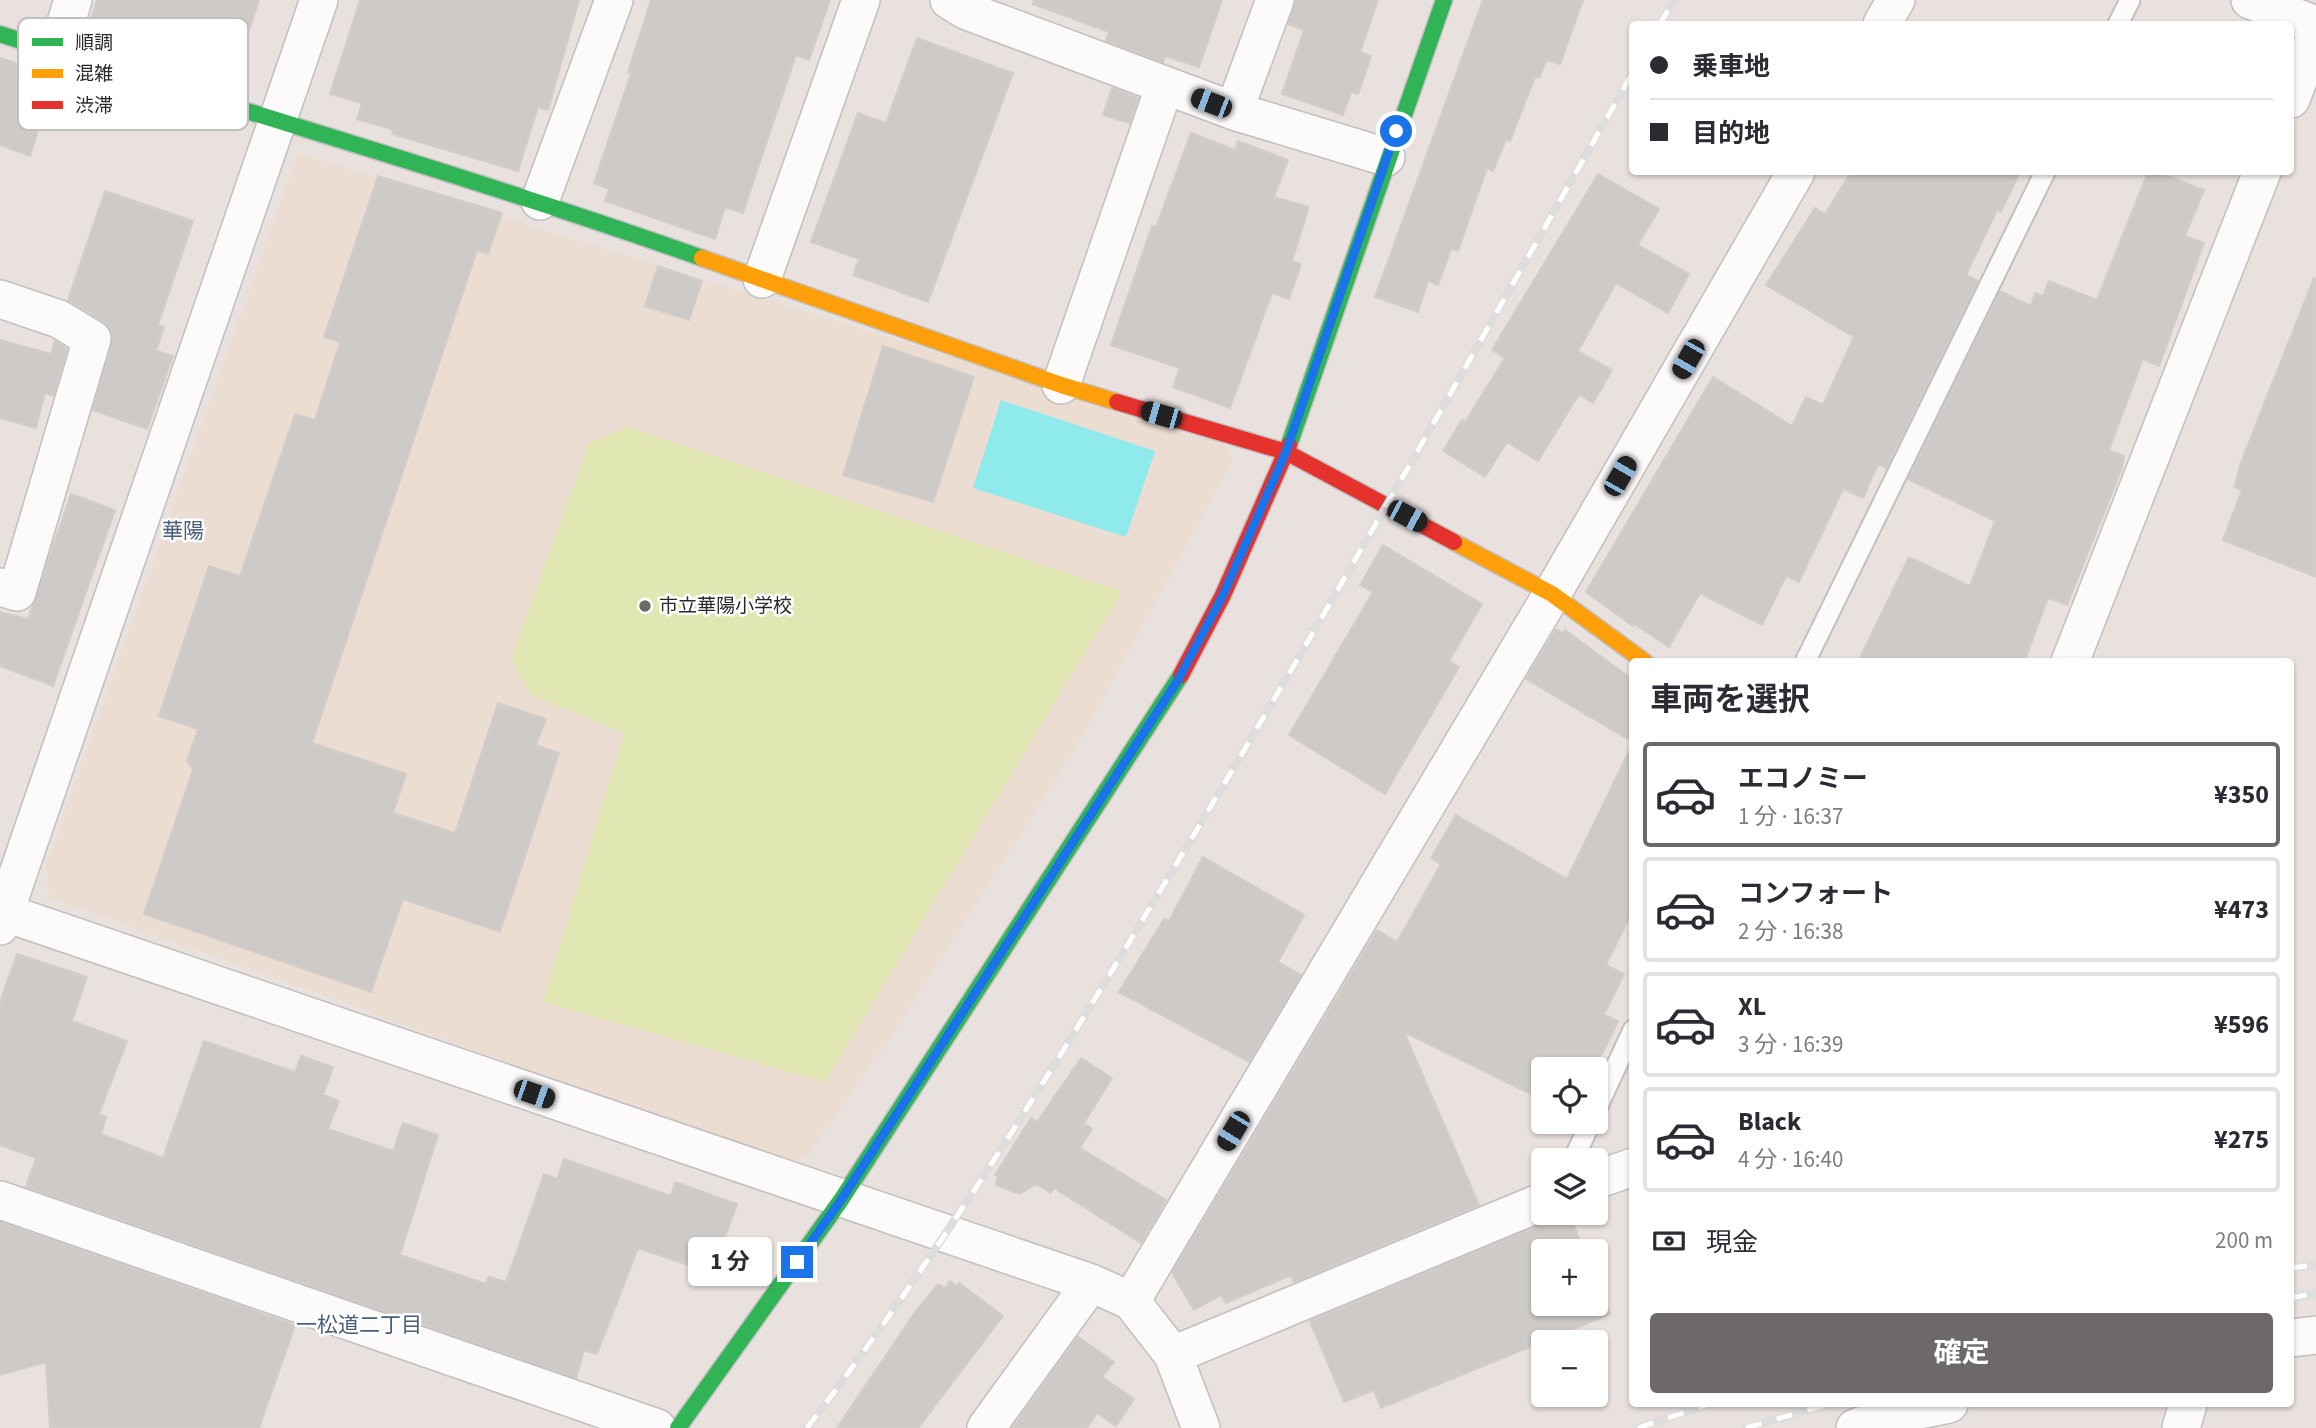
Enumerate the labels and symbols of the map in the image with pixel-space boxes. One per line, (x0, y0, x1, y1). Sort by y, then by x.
legend (18, 18, 248, 130)
text: 順調 (75, 30, 113, 57)
text: 混雑 (75, 61, 113, 88)
car (1188, 86, 1235, 120)
text: 渋滞 (75, 93, 113, 120)
route start (1380, 115, 1412, 147)
car (1669, 336, 1708, 382)
car (1138, 399, 1185, 431)
car (1601, 453, 1640, 499)
car (1384, 497, 1431, 535)
district label: 華陽 (162, 516, 204, 546)
place label: 市立華陽小学校 (659, 593, 792, 620)
marker: 市立華陽小学校 (637, 598, 653, 614)
car (511, 1077, 558, 1111)
car (1214, 1108, 1253, 1154)
callout: 1 分 (688, 1238, 772, 1286)
route end (781, 1246, 813, 1278)
district label: 一松道二丁目 (296, 1310, 422, 1340)

